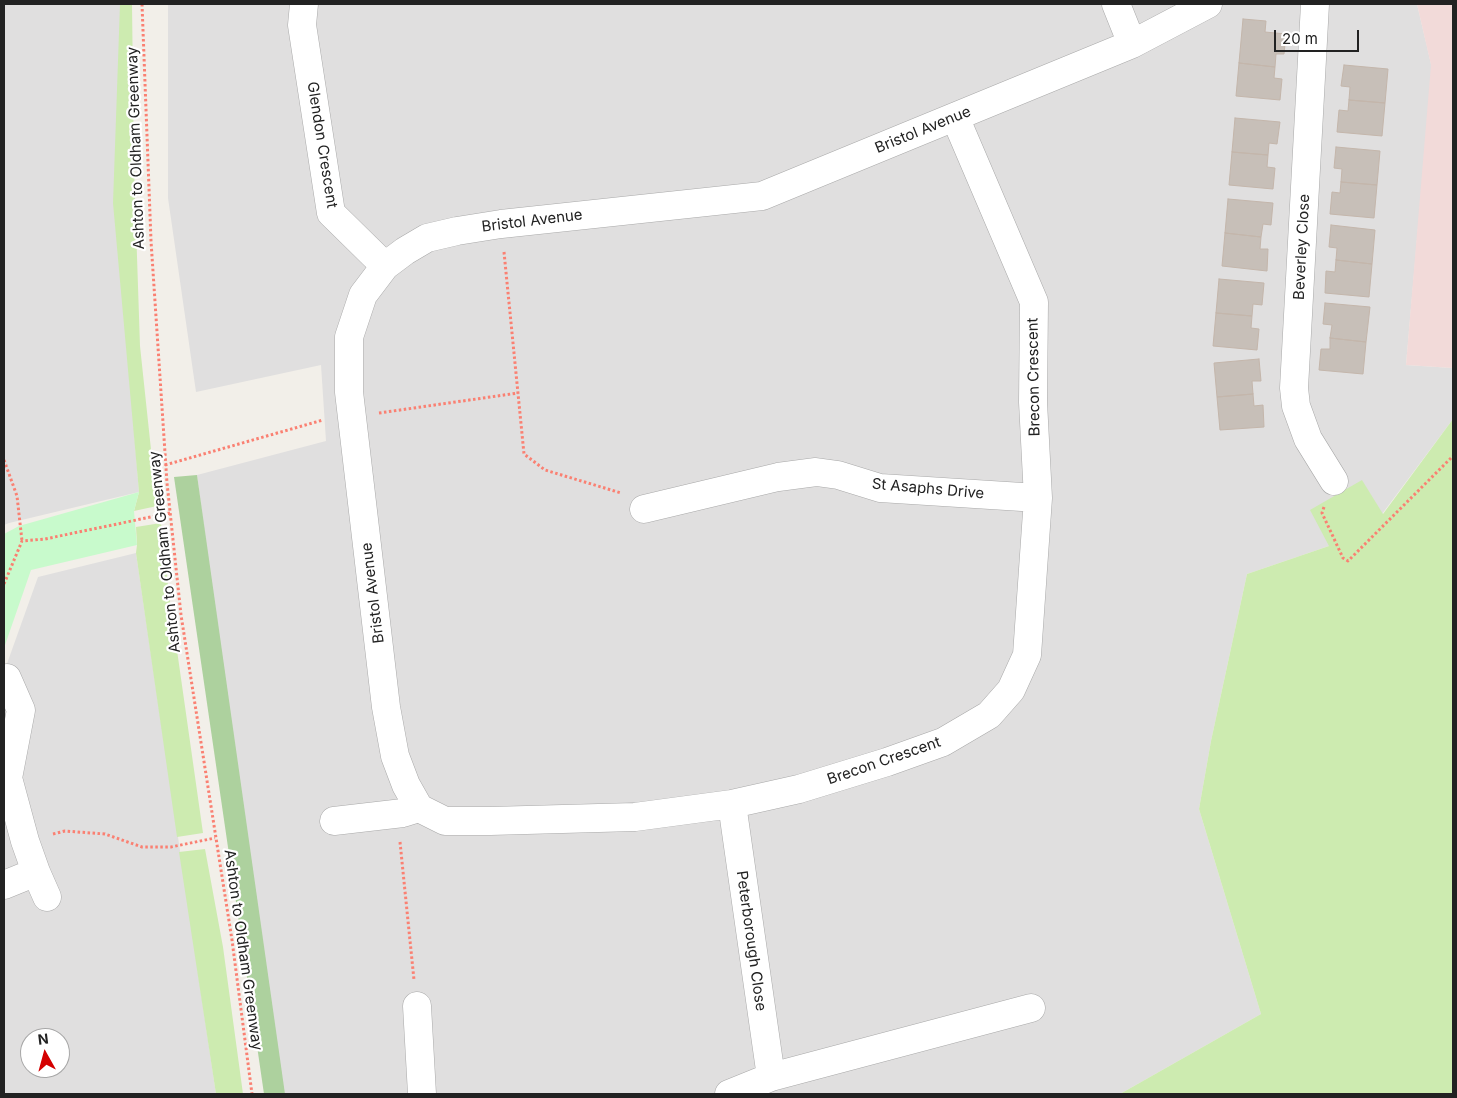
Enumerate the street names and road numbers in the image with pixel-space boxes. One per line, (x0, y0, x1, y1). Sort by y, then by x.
street label: Ashton to Oldham Greenway (123, 46, 149, 250)
street label: Glendon Crescent (303, 80, 341, 210)
street label: Bristol Avenue (873, 103, 973, 157)
street label: Beverley Close (1290, 194, 1314, 300)
street label: Bristol Avenue (481, 206, 583, 236)
street label: Brecon Crescent (1024, 318, 1044, 436)
street label: Ashton to Oldham Greenway (145, 450, 185, 654)
street label: St Asaphs Drive (871, 475, 985, 503)
street label: Bristol Avenue (358, 542, 388, 644)
street label: Brecon Crescent (825, 733, 943, 789)
street label: Ashton to Oldham Greenway (220, 848, 266, 1052)
street label: Peterborough Close (732, 870, 770, 1012)

